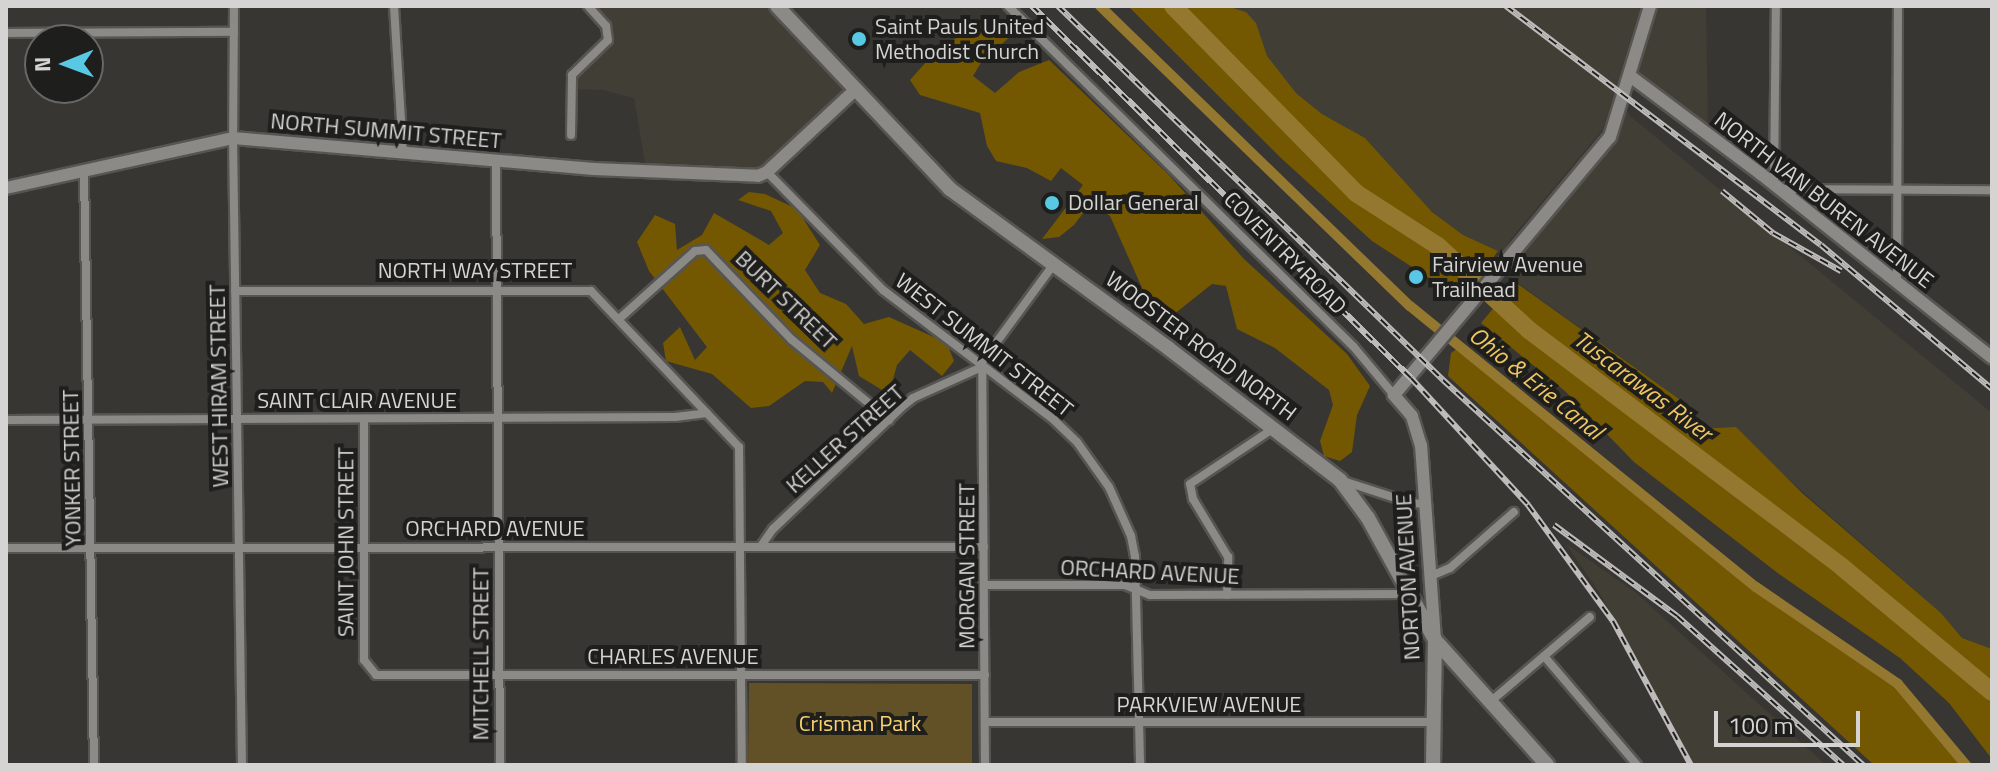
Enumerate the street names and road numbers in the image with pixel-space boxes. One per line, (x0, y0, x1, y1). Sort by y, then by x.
street label: NORTH VAN BUREN AVENUE (1709, 106, 1939, 294)
street label: NORTH SUMMIT STREET (269, 108, 503, 154)
street label: COVENTRY ROAD (1218, 186, 1352, 320)
street label: BURT STREET (730, 245, 842, 355)
street label: NORTH WAY STREET (378, 258, 572, 284)
street label: WOOSTER ROAD NORTH (1101, 266, 1301, 426)
street label: WEST SUMMIT STREET (890, 268, 1078, 422)
street label: WEST HIRAM STREET (204, 284, 234, 488)
street label: KELLER STREET (781, 379, 909, 499)
street label: SAINT CLAIR AVENUE (257, 388, 457, 414)
street label: YONKER STREET (57, 389, 87, 547)
street label: SAINT JOHN STREET (333, 447, 359, 637)
street label: MORGAN STREET (954, 483, 980, 649)
street label: NORTON AVENUE (1390, 493, 1426, 661)
street label: ORCHARD AVENUE (405, 516, 585, 542)
street label: ORCHARD AVENUE (1060, 554, 1240, 590)
street label: MITCHELL STREET (468, 567, 494, 741)
street label: CHARLES AVENUE (587, 644, 759, 670)
street label: PARKVIEW AVENUE (1117, 692, 1301, 718)

